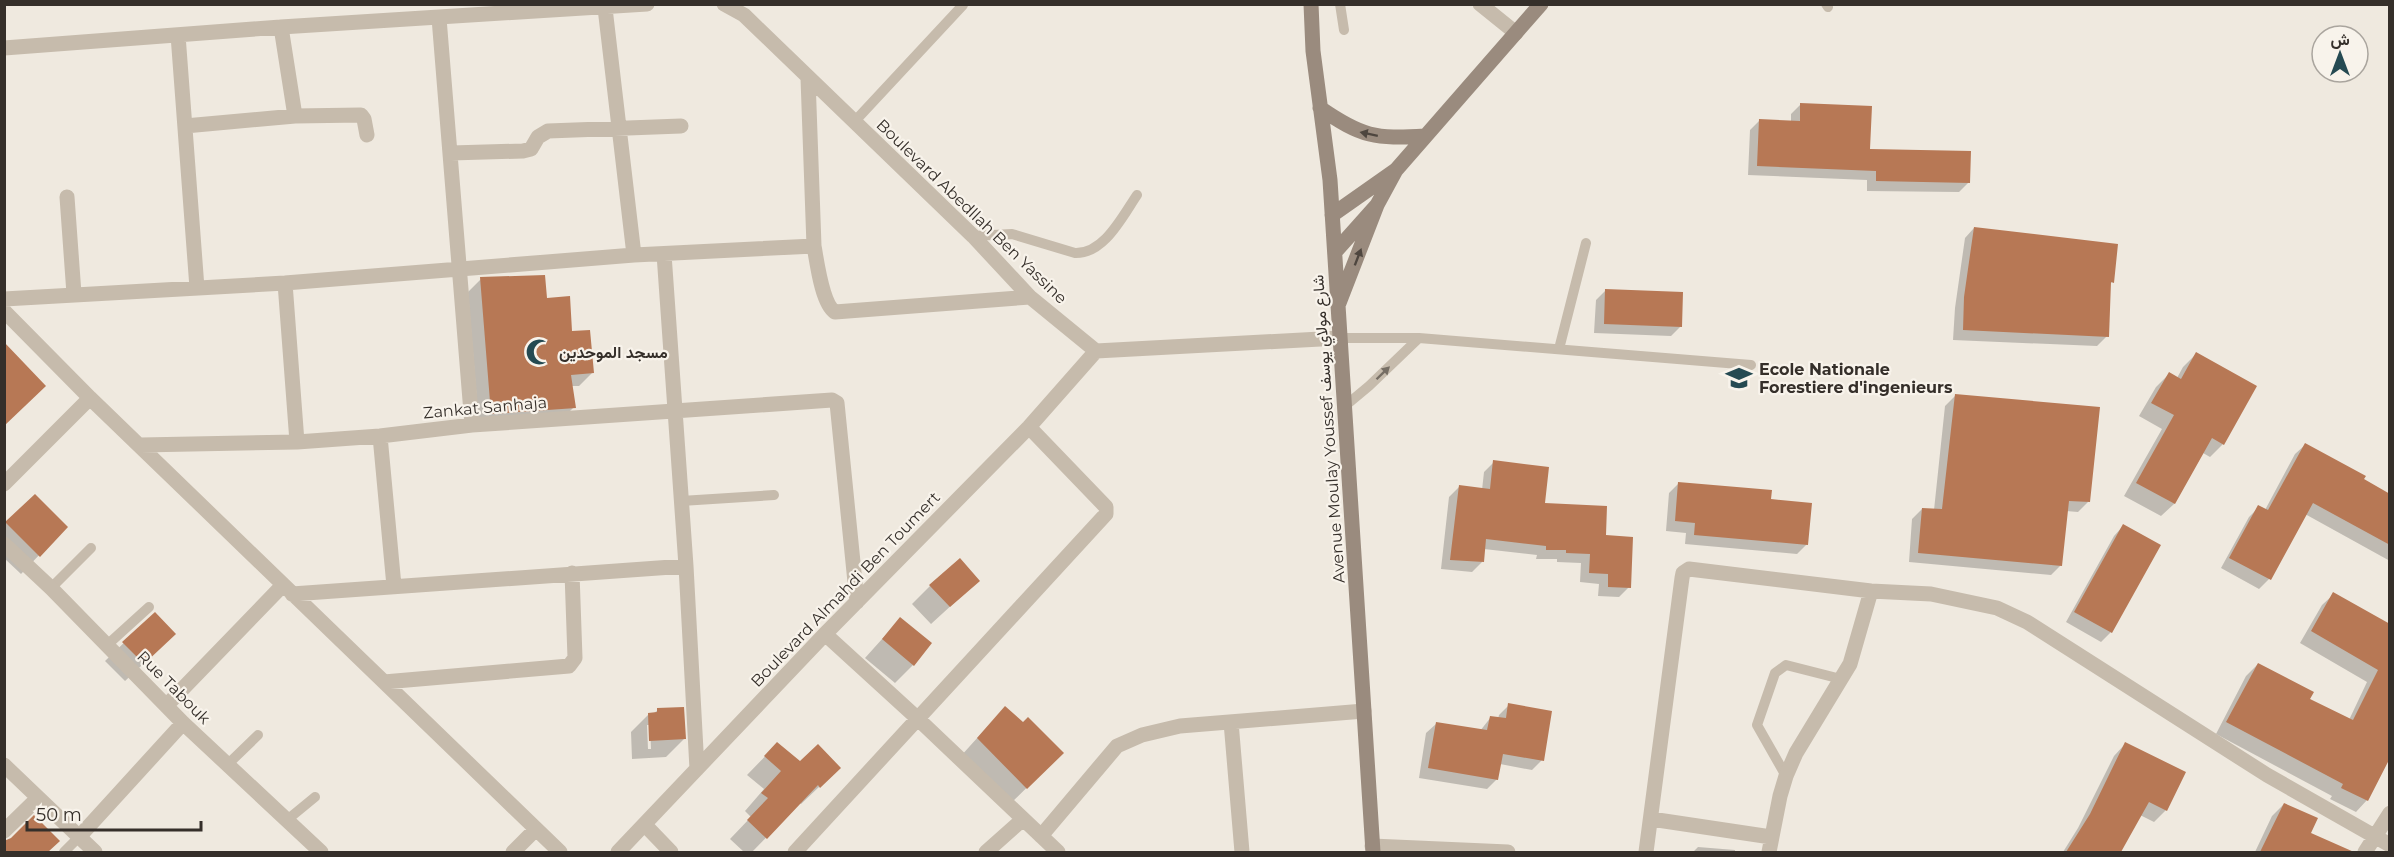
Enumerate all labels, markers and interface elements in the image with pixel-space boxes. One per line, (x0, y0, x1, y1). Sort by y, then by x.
north arrow (2310, 24, 2370, 84)
text: ش (2330, 30, 2350, 49)
street label: Boulevard Abedllah Ben Yassine (873, 115, 1071, 308)
one-way arrow (1360, 129, 1379, 138)
one-way arrow (1353, 248, 1363, 266)
street label: Avenue Moulay Youssef شارع مولاي يوسف (1308, 274, 1353, 584)
mosque icon: مسجد الموحدين (524, 337, 554, 367)
place label: مسجد الموحدين (559, 343, 668, 363)
place label: Ecole Nationale Forestiere d'ingenieurs (1759, 360, 1953, 397)
school or university icon: Ecole Nationale Forestiere d'ingenieurs (1724, 363, 1754, 393)
one-way arrow (1375, 367, 1389, 381)
street label: Zankat Sanhaja (422, 393, 548, 422)
street label: Boulevard Almahdi Ben Toumert (747, 488, 944, 691)
street label: Rue Tabouk (133, 647, 214, 728)
scale bar (27, 794, 201, 832)
text: 50 m (36, 804, 82, 826)

